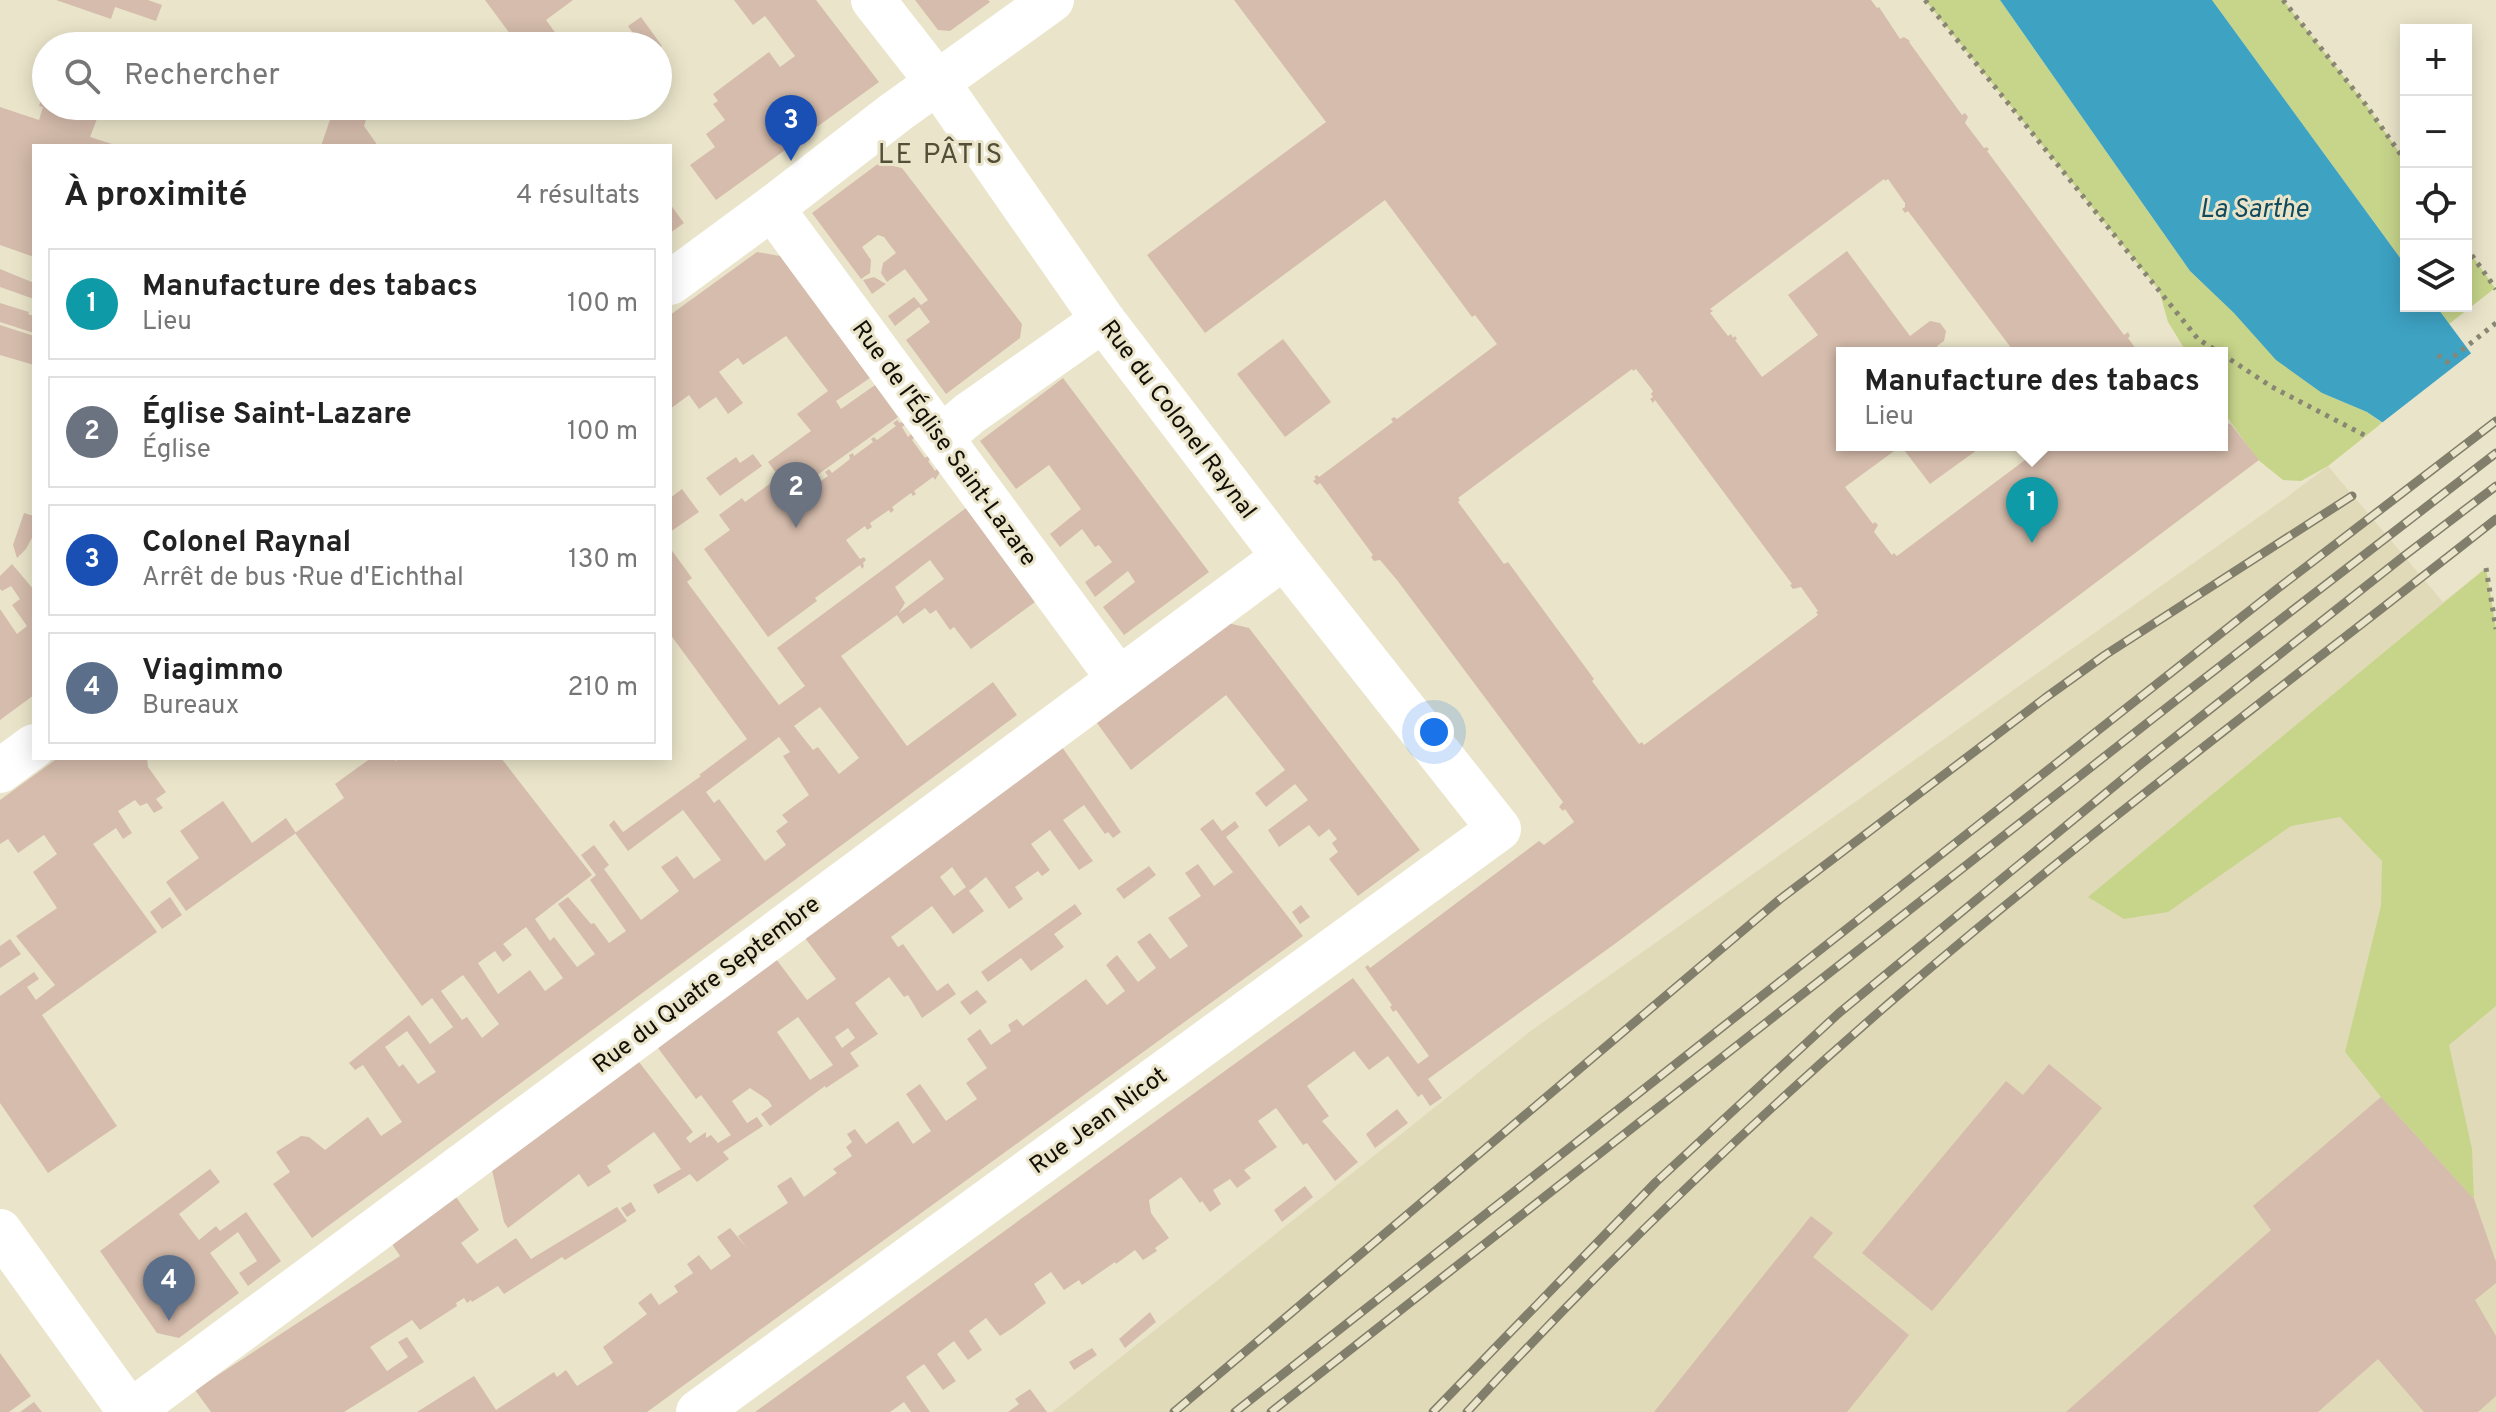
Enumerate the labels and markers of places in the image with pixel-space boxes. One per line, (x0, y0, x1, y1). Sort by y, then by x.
pin: 3 (765, 95, 817, 161)
pin: 2 (770, 462, 822, 528)
pin: 1 (2006, 477, 2058, 543)
pin: 4 (143, 1255, 195, 1321)

